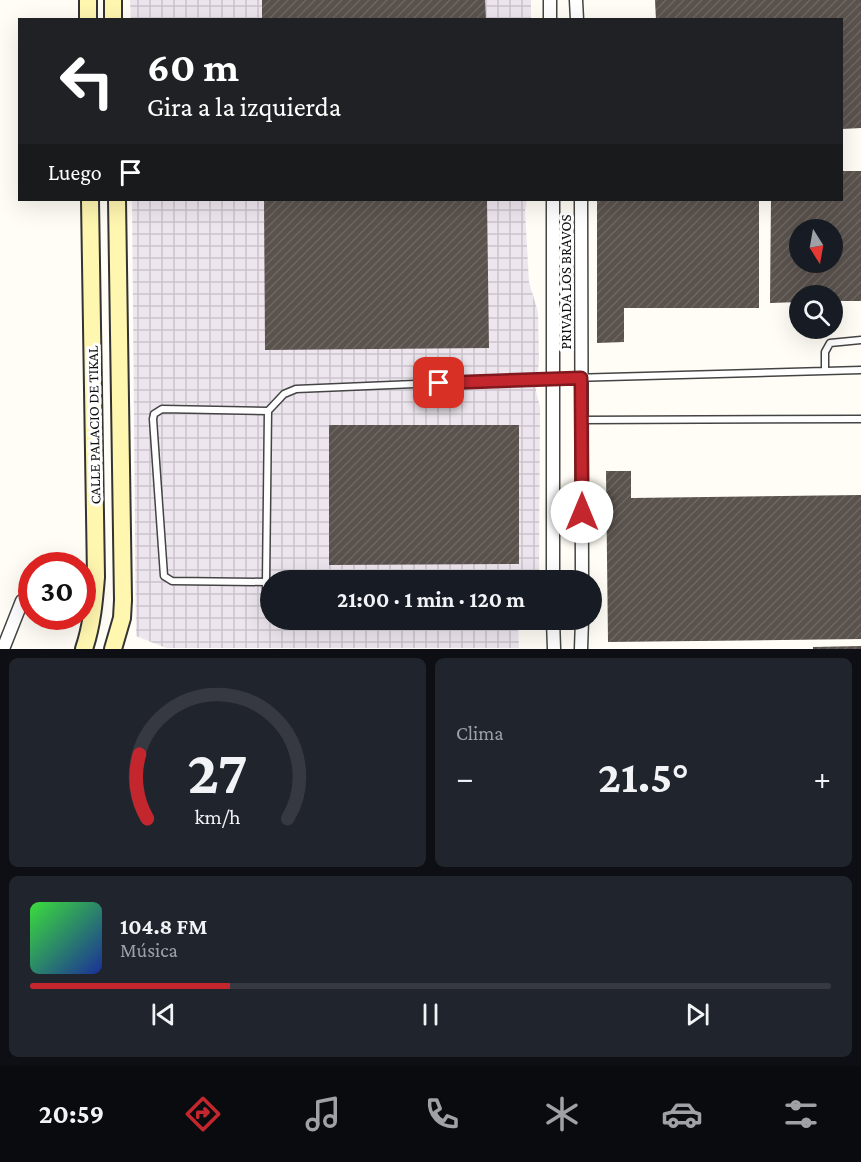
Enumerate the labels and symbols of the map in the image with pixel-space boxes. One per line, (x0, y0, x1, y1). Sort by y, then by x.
street label: PRIVADA LOS BRAVOS (558, 214, 574, 350)
north arrow (789, 219, 843, 273)
street label: CALLE PALACIO DE TIKAL (85, 345, 103, 505)
pin (413, 357, 464, 408)
position arrow (550, 480, 614, 544)
speed limit sign: 30 (18, 552, 96, 630)

